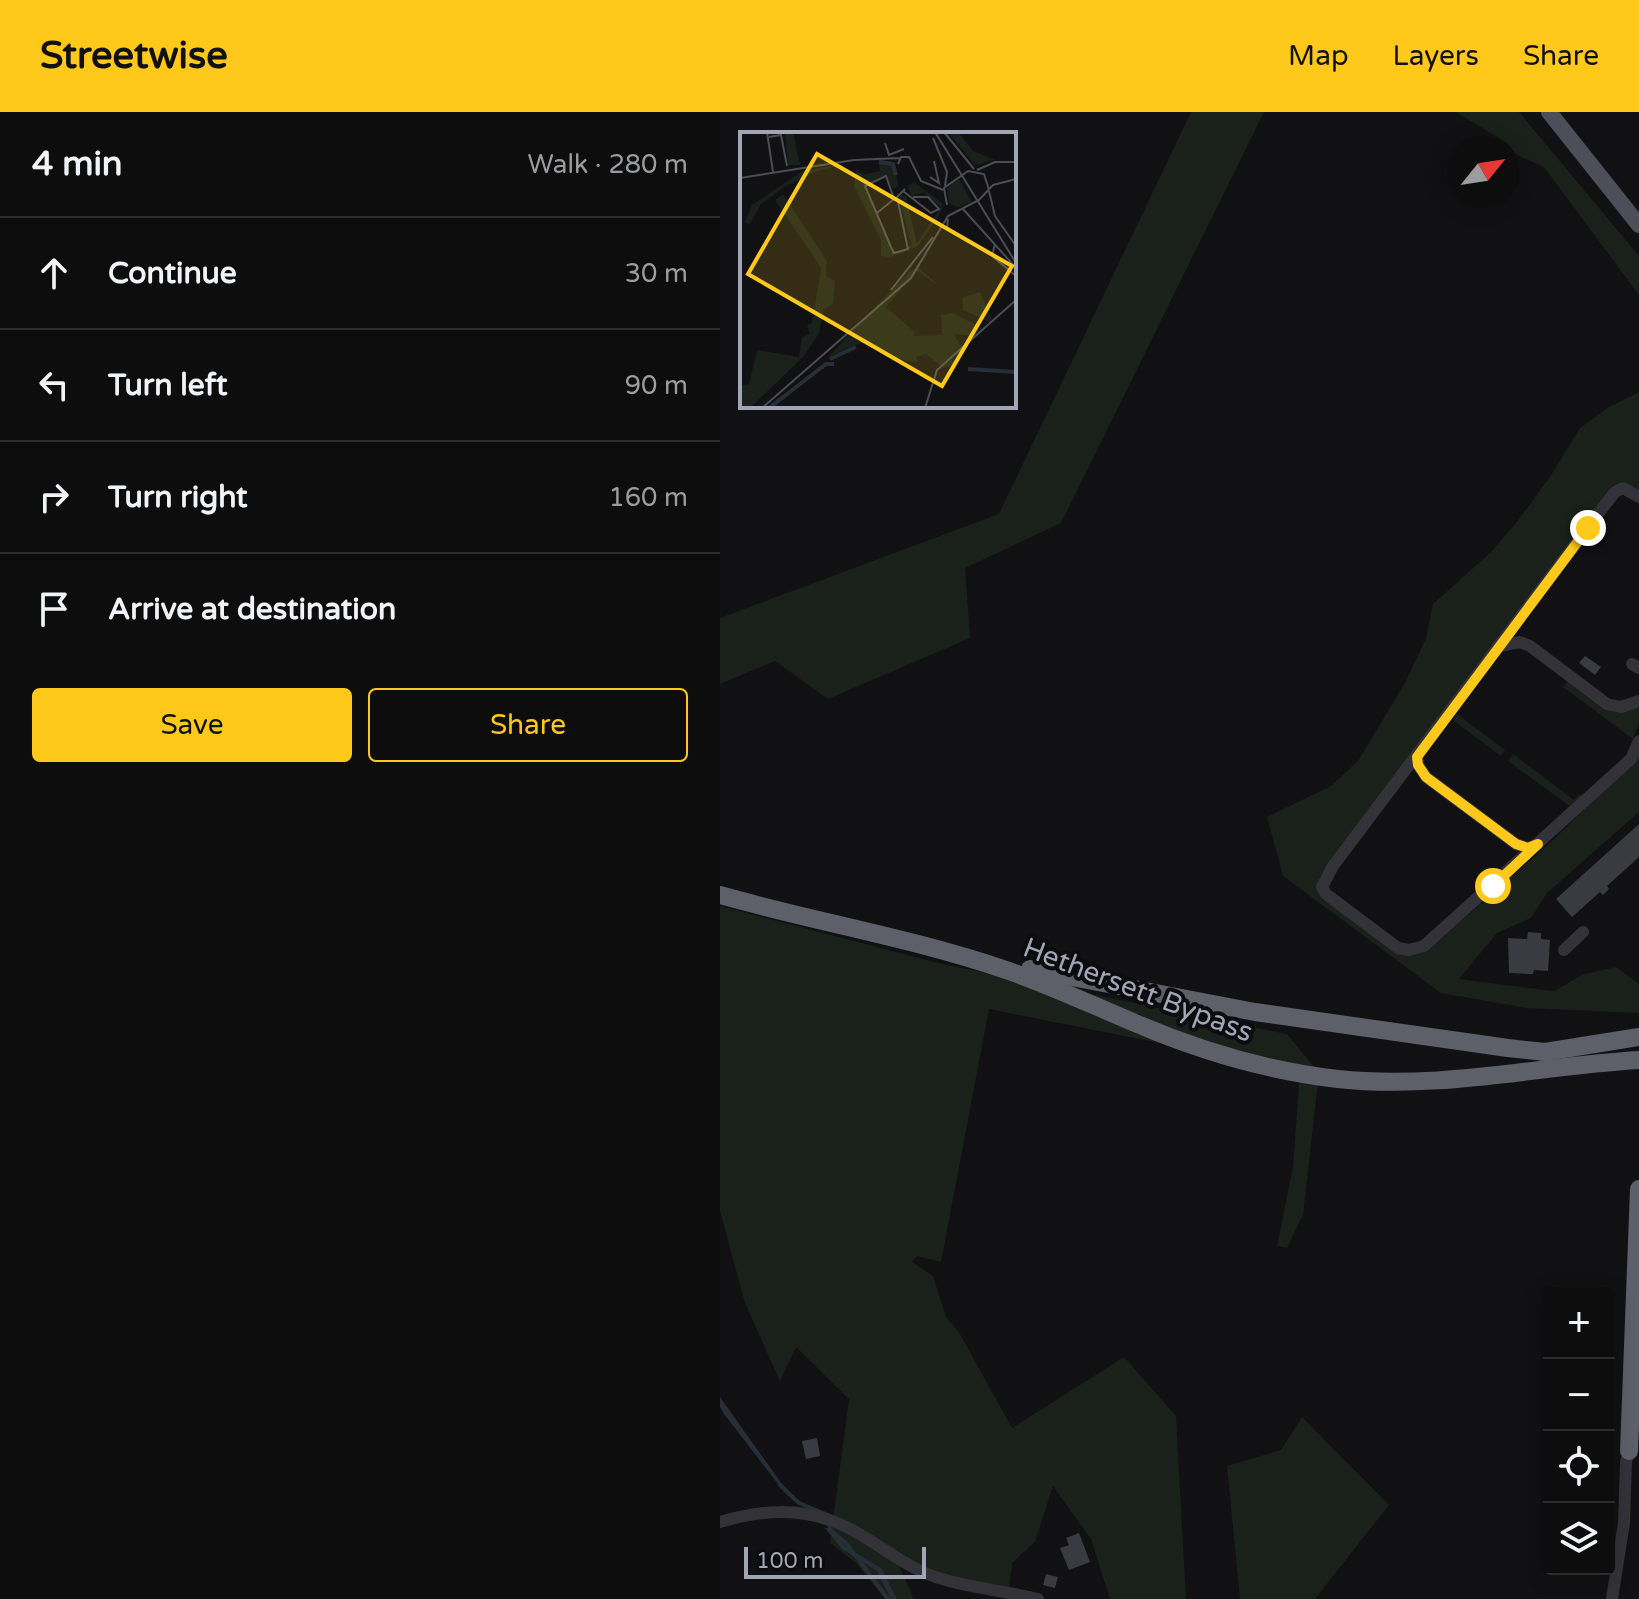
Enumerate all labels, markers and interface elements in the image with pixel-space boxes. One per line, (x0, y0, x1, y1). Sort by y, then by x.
text: Streetwise (40, 33, 228, 79)
text: Map (1288, 39, 1349, 73)
text: Layers (1393, 39, 1479, 73)
text: Share (1523, 39, 1599, 73)
inset map (740, 132, 1016, 408)
north arrow (1447, 136, 1519, 208)
text: 4 min (32, 144, 123, 185)
text: Walk · 280 m (528, 149, 688, 180)
icon: ahead (32, 251, 76, 295)
text: Continue (108, 255, 237, 292)
text: 30 m (625, 258, 688, 289)
icon: left (32, 363, 76, 407)
text: Turn left (108, 367, 227, 404)
text: 90 m (625, 370, 688, 401)
icon: right (32, 475, 76, 519)
text: Turn right (108, 479, 248, 516)
text: 160 m (608, 482, 688, 513)
route end (1570, 510, 1606, 546)
icon: arrive (32, 587, 76, 631)
text: Arrive at destination (108, 591, 396, 628)
button: Save (32, 688, 352, 762)
button: Share (368, 688, 688, 762)
route start (1475, 868, 1511, 904)
street label: Hethersett Bypass (1018, 931, 1258, 1049)
map controls (1543, 1287, 1615, 1575)
button: + (1543, 1287, 1615, 1359)
button: − (1543, 1359, 1615, 1431)
button: locate (1543, 1431, 1615, 1503)
button: layers (1543, 1503, 1615, 1575)
scale bar (744, 1543, 926, 1579)
text: 100 m (756, 1548, 823, 1574)

